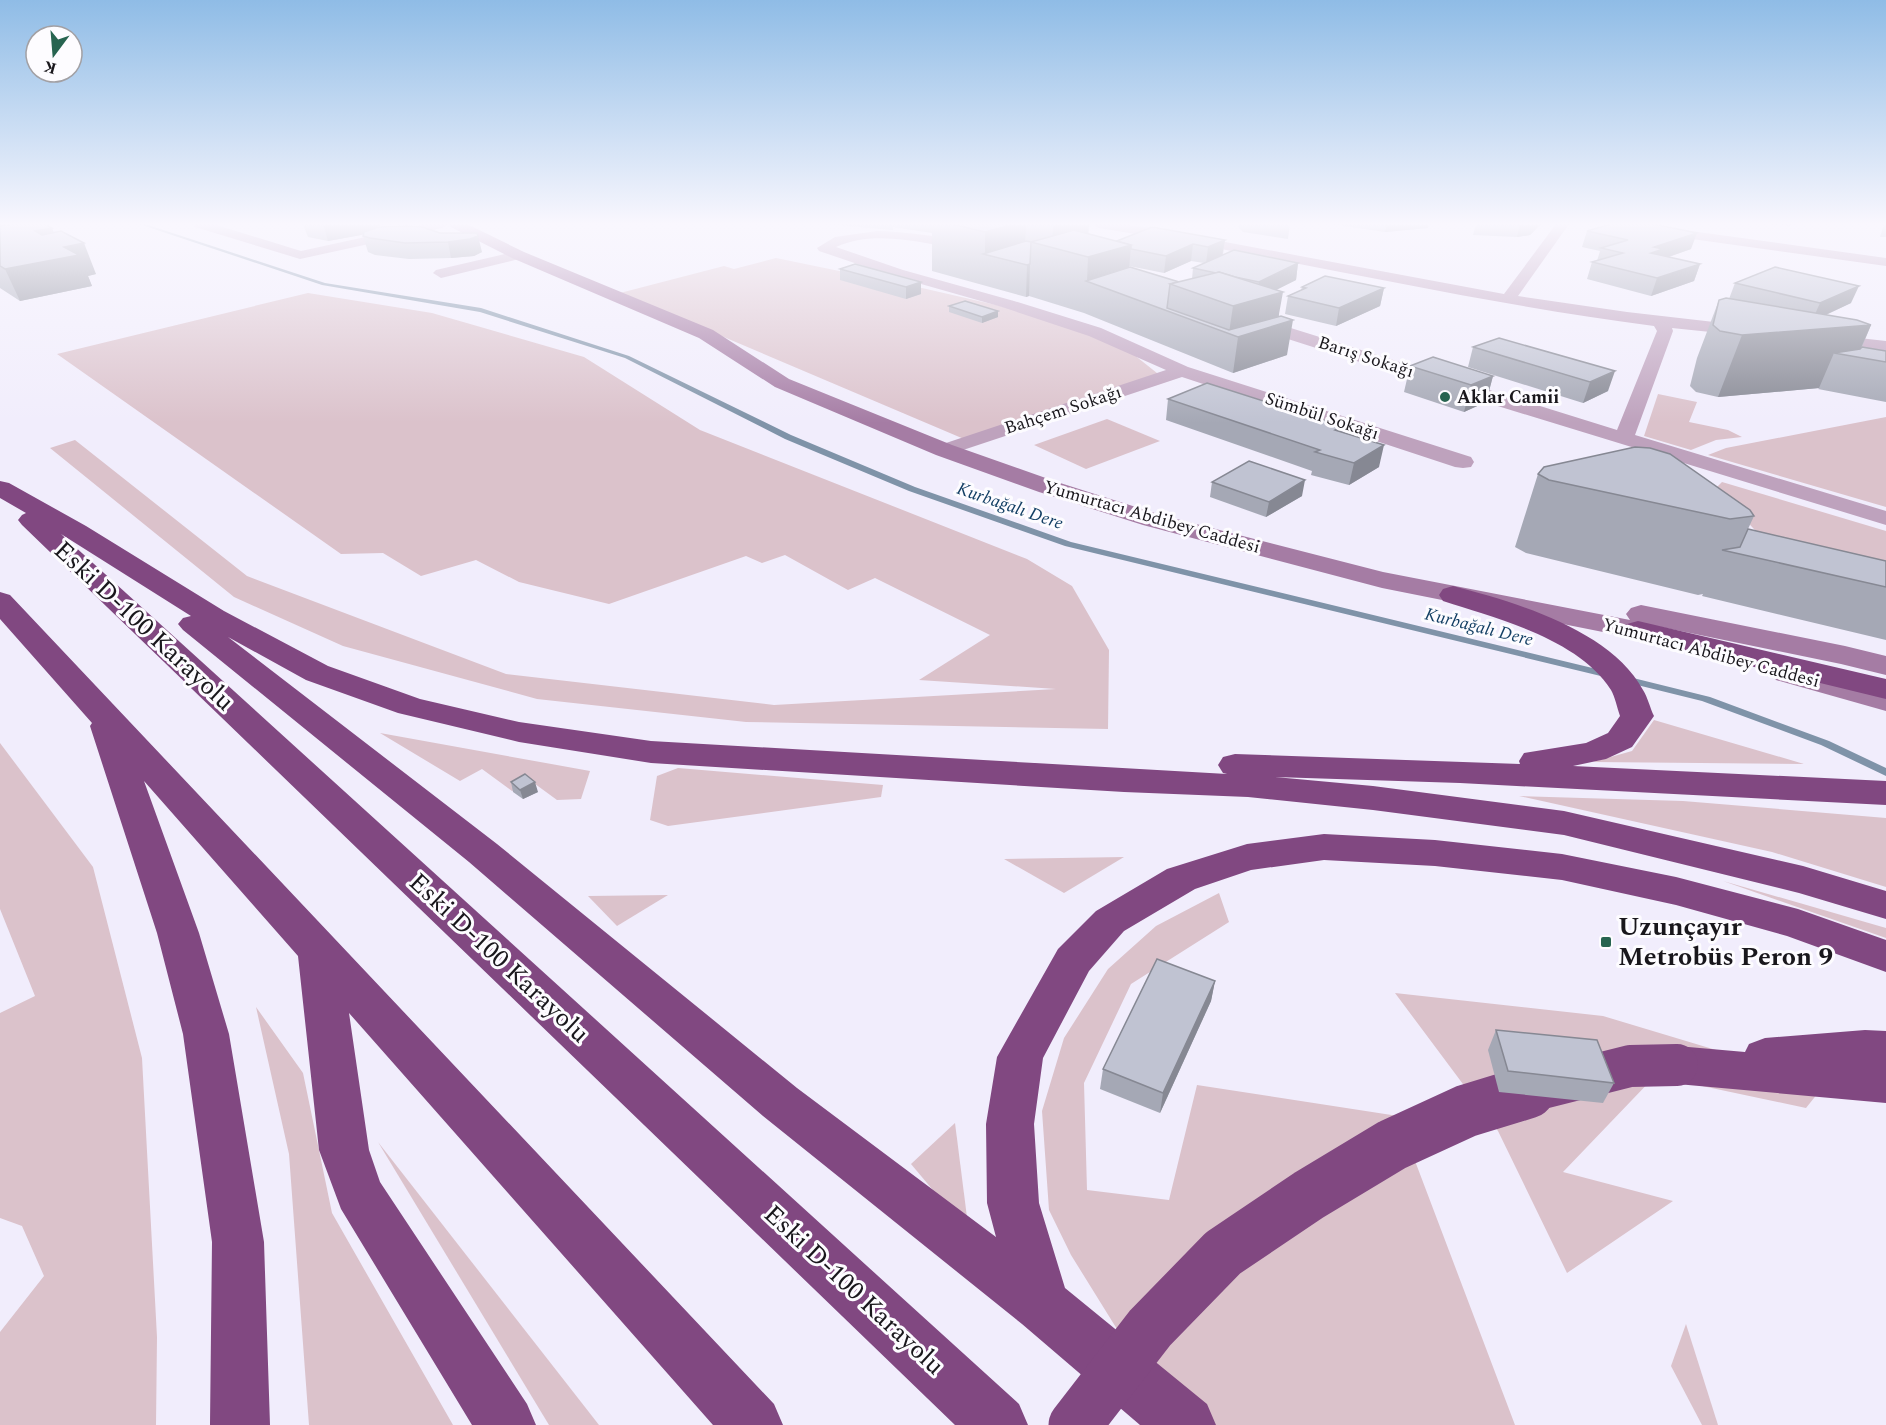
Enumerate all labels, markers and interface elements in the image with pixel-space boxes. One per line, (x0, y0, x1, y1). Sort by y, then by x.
north arrow (24, 24, 84, 84)
text: K (40, 54, 59, 81)
street label: Barış Sokağı (1315, 329, 1417, 385)
street label: Bahçem Sokağı (1001, 378, 1125, 442)
place label: Aklar Camii (1457, 384, 1559, 411)
street label: Sümbül Sokağı (1261, 385, 1383, 447)
marker: Aklar Camii (1438, 390, 1452, 404)
street label: Yumurtacı Abdibey Caddesi (1041, 473, 1263, 561)
water label: Kurbağalı Dere (953, 475, 1067, 537)
street label: Eski D-100 Karayolu (44, 531, 244, 721)
water label: Kurbağalı Dere (1422, 600, 1536, 654)
street label: Yumurtacı Abdibey Caddesi (1599, 611, 1823, 695)
street label: Eski D-100 Karayolu (399, 863, 599, 1053)
place label: Uzunçayır Metrobüs Peron 9 (1618, 907, 1833, 977)
marker: Uzunçayır Metrobüs Peron 9 (1599, 935, 1613, 949)
street label: Eski D-100 Karayolu (754, 1195, 954, 1385)

